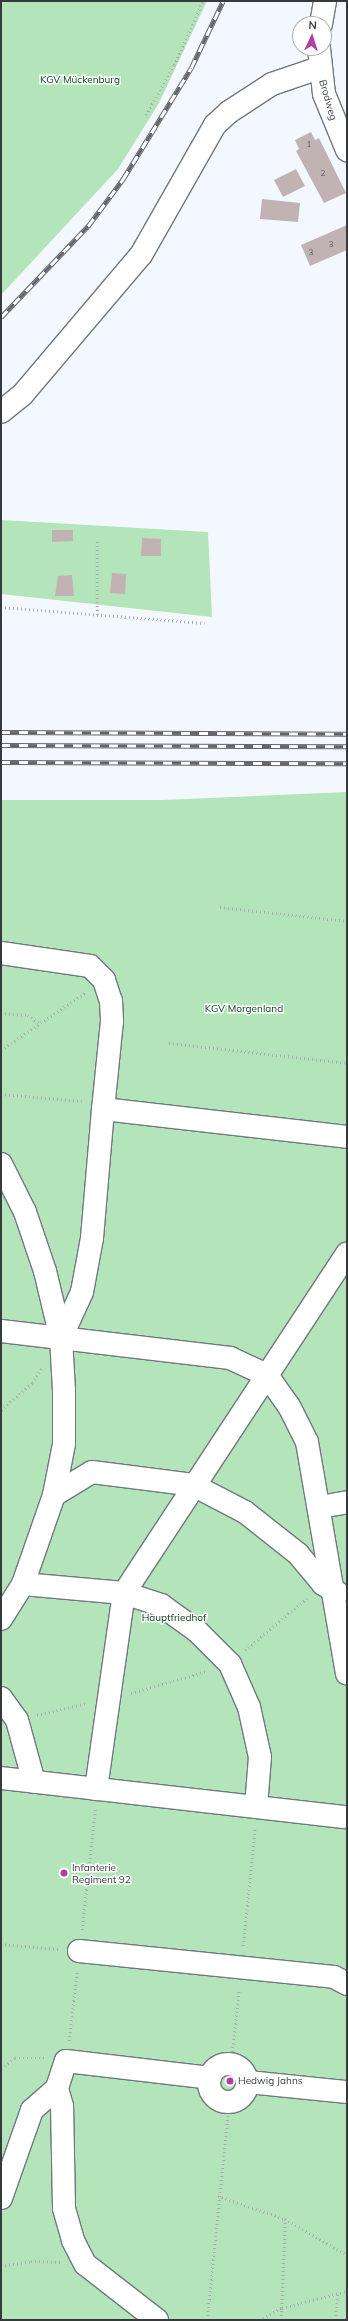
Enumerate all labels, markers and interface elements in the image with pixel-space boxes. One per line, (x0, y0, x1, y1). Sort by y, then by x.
north arrow (292, 16, 332, 56)
text: N (308, 18, 317, 32)
park label: KGV Mückenburg (40, 74, 120, 86)
street label: Brodweg (316, 78, 340, 122)
house number: 1 (307, 140, 311, 150)
house number: 2 (321, 169, 325, 179)
house number: 3 (329, 240, 333, 250)
house number: 3 (309, 248, 313, 258)
park label: KGV Morgenland (205, 1003, 283, 1015)
park label: Hauptfriedhof (142, 1612, 206, 1624)
place label: Infanterie Regiment 92 (72, 1861, 131, 1884)
marker: Infanterie Regiment 92 (59, 1868, 69, 1878)
place label: Hedwig Jahns (238, 2075, 303, 2087)
marker: Hedwig Jahns (225, 2076, 235, 2086)

